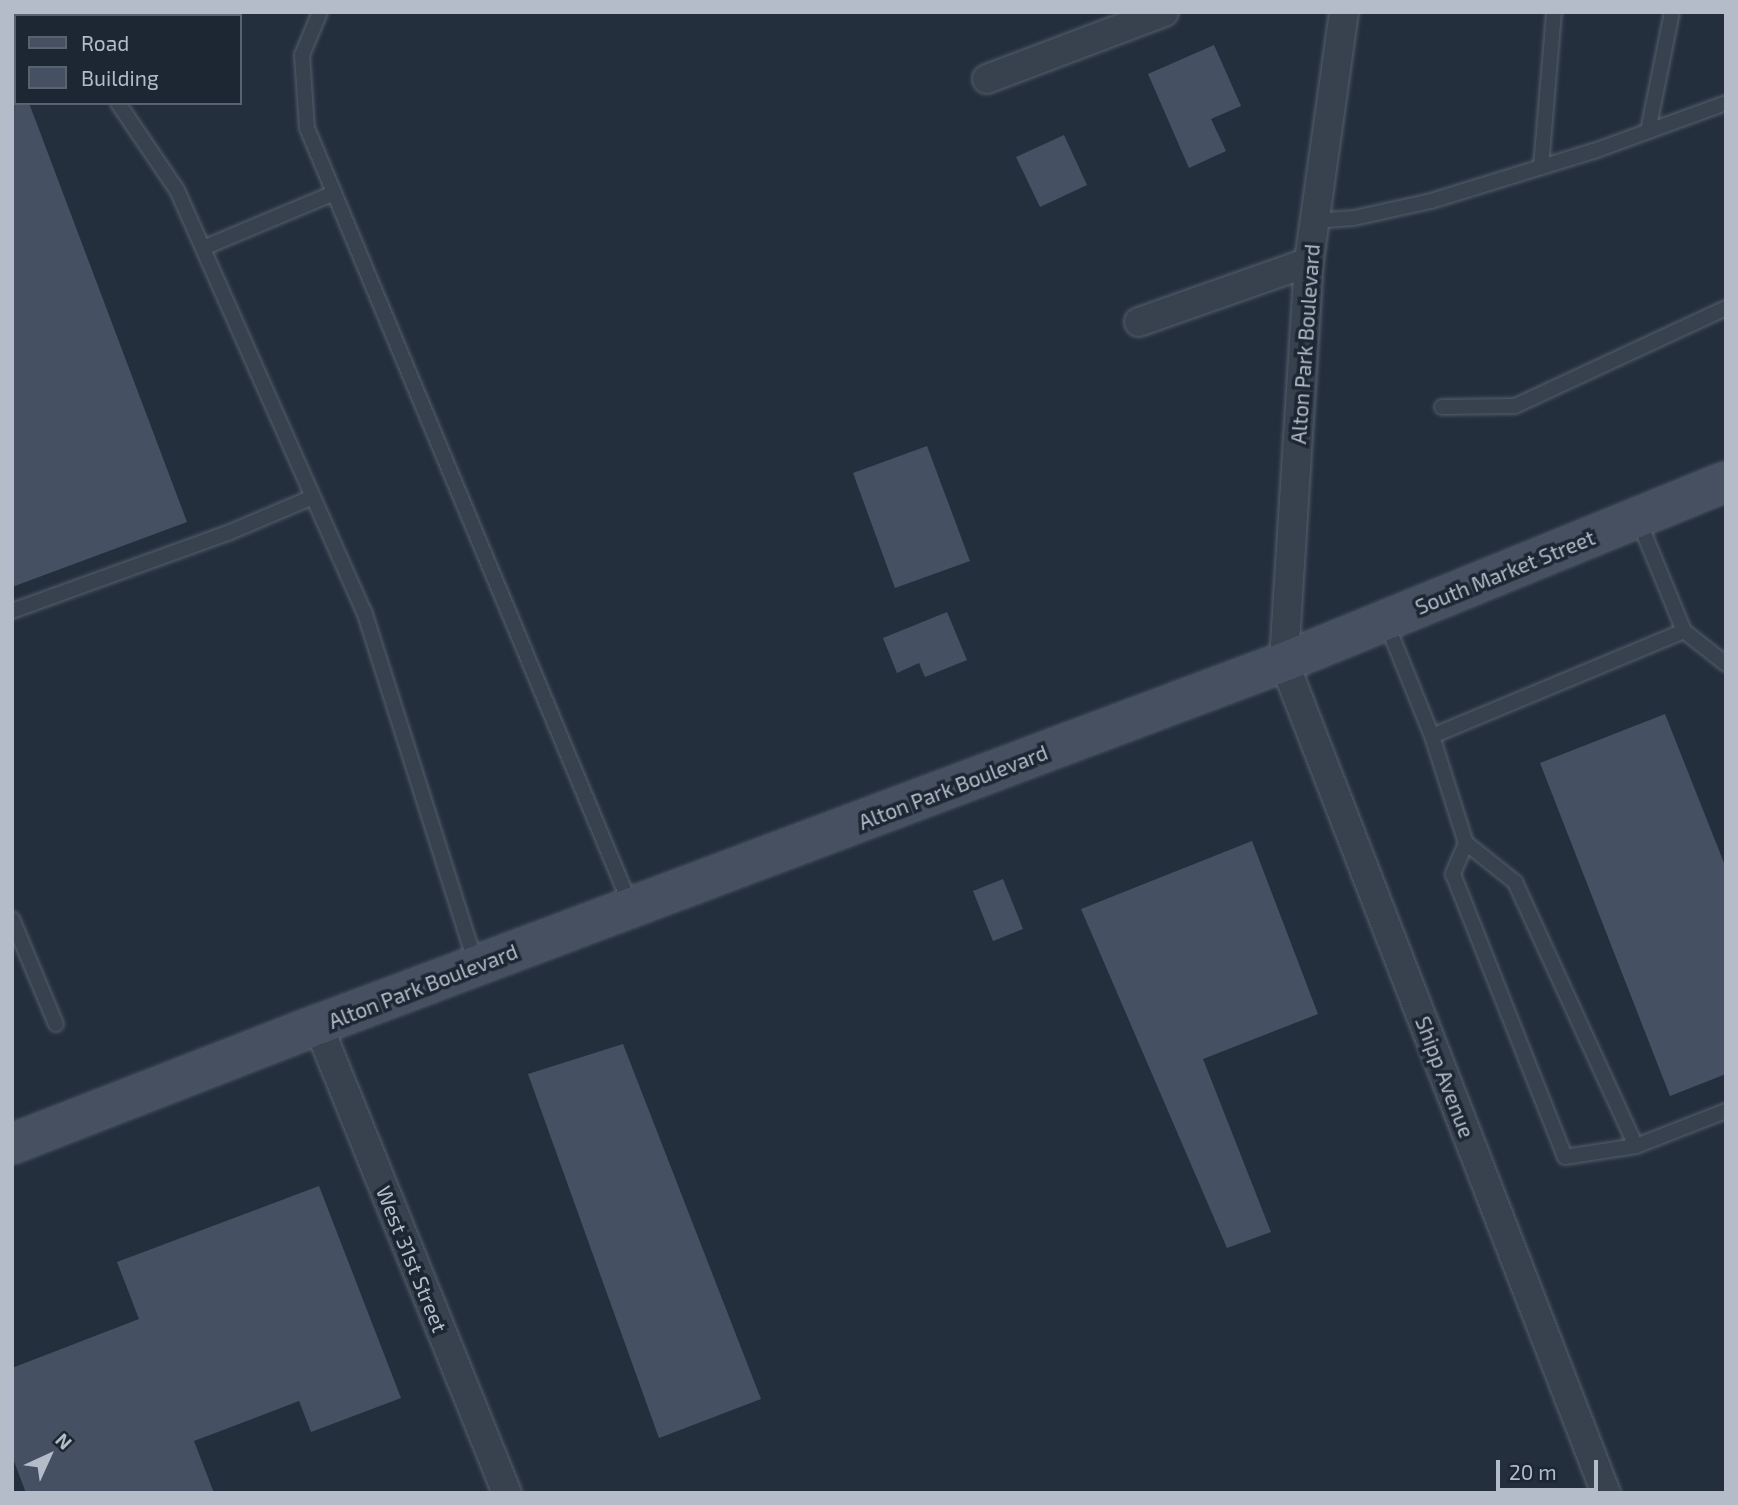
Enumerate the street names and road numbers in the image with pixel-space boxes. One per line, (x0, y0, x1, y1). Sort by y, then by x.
street label: Alton Park Boulevard (1285, 243, 1325, 445)
street label: South Market Street (1411, 524, 1599, 620)
street label: Alton Park Boulevard (855, 739, 1051, 835)
street label: Alton Park Boulevard (325, 938, 521, 1034)
street label: Shipp Avenue (1410, 1012, 1480, 1142)
street label: West 31st Street (371, 1182, 453, 1336)

